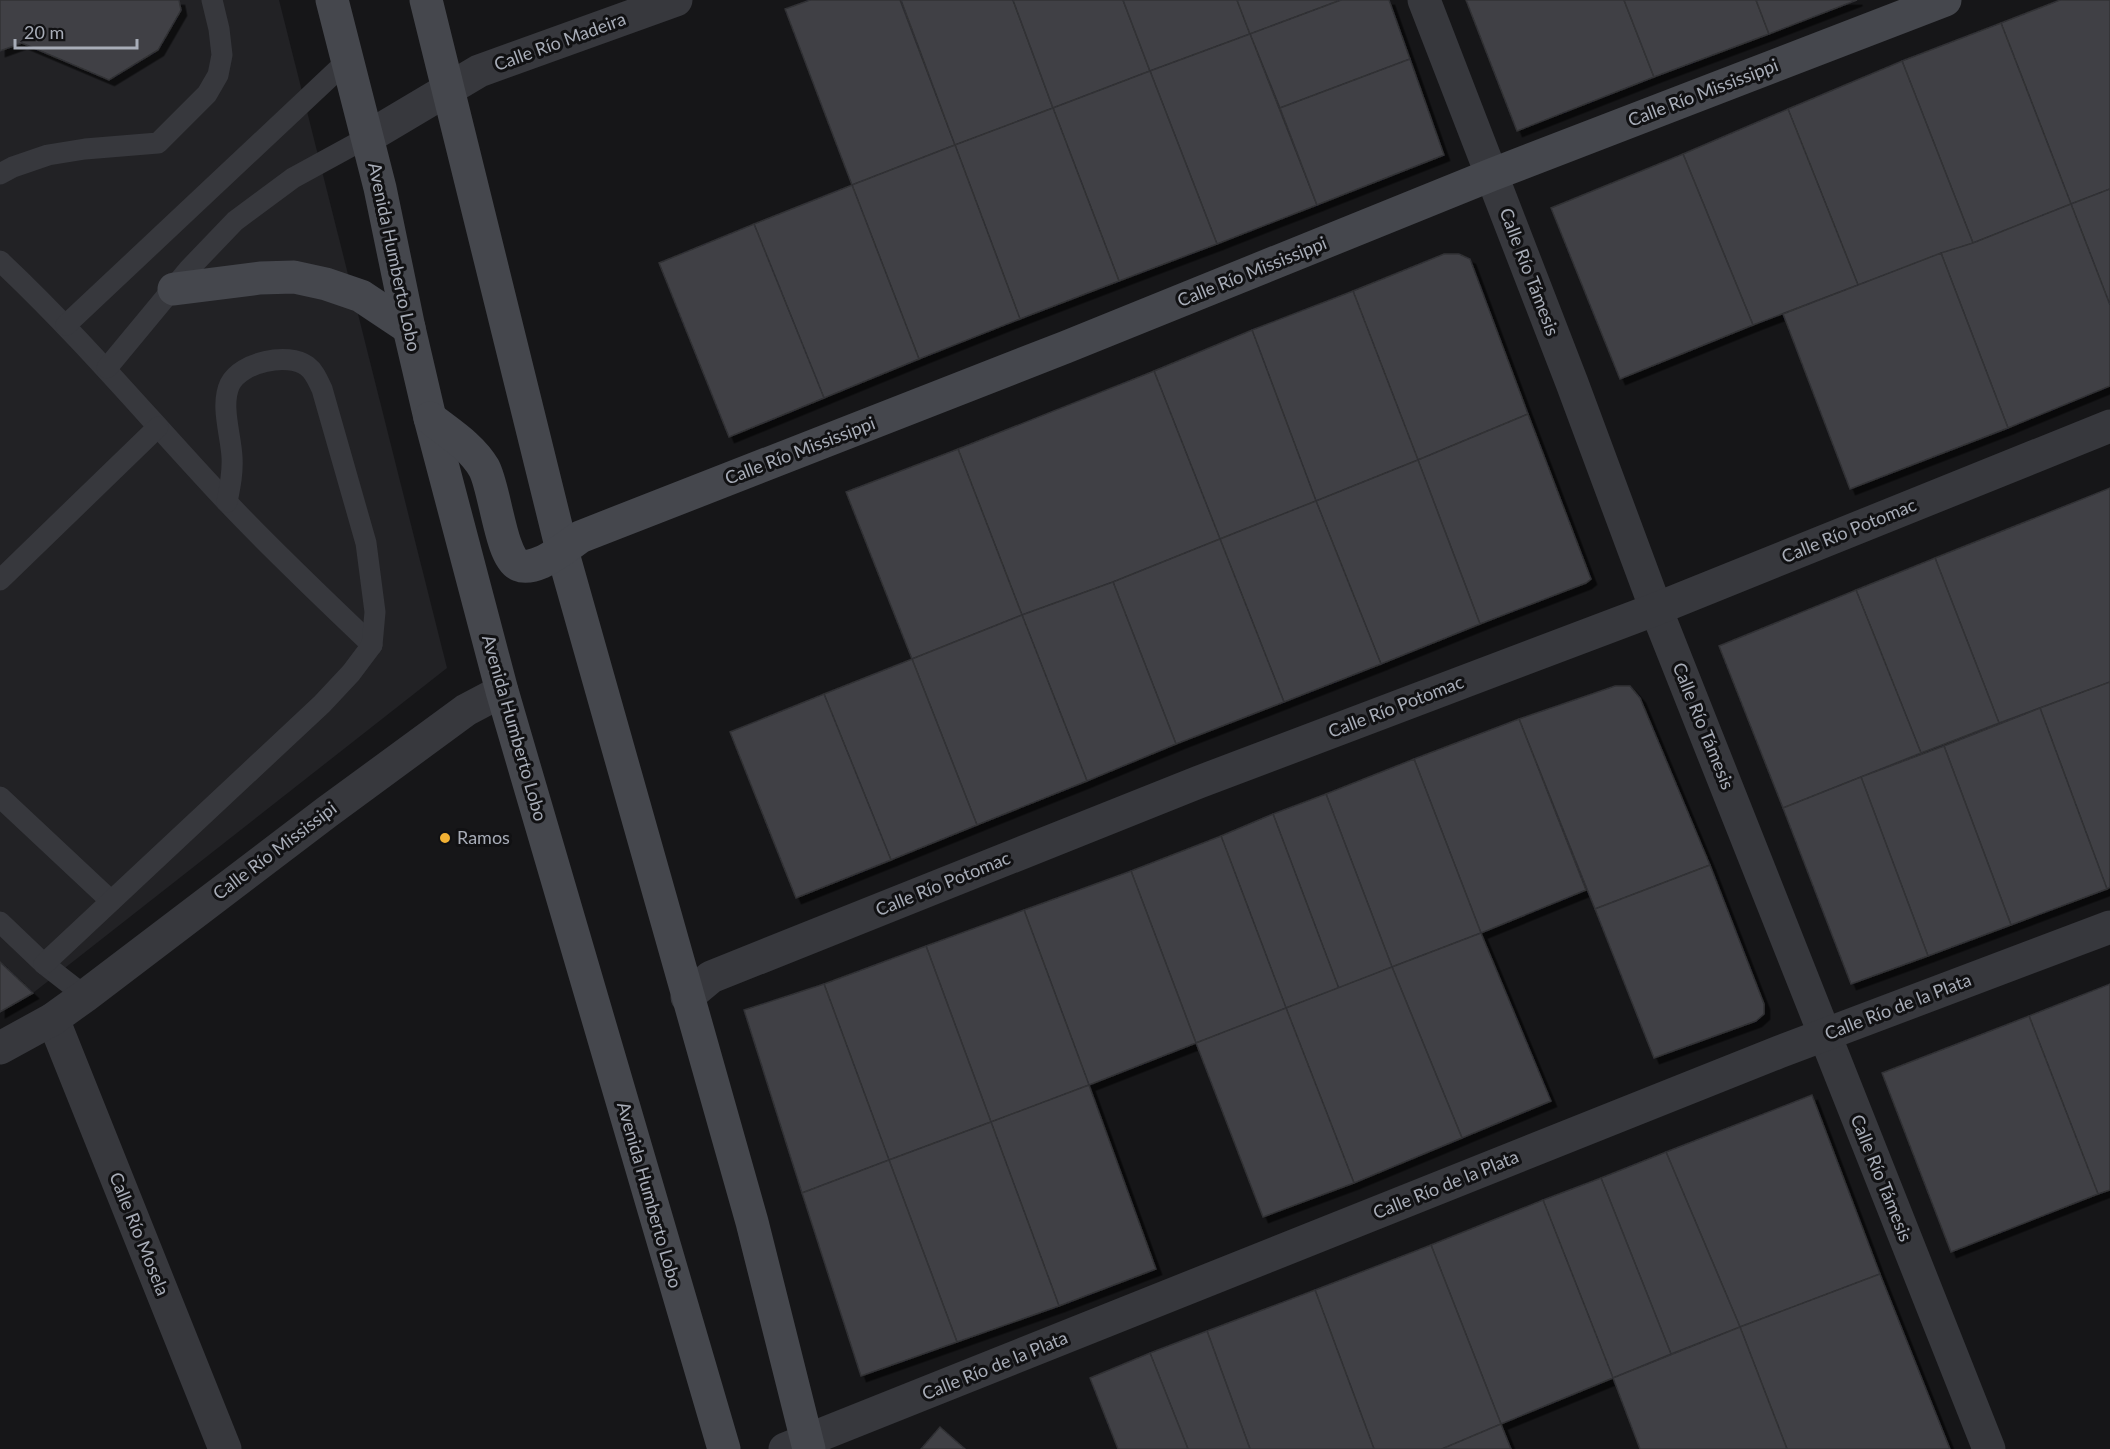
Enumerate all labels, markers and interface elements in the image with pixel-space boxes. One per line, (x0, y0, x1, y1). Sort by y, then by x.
street label: Calle Río Madeira (491, 7, 629, 75)
scale bar (15, 12, 136, 50)
text: 20 m (24, 21, 64, 43)
street label: Calle Río Mississippi (1624, 53, 1781, 131)
street label: Avenida Humberto Lobo (364, 160, 426, 353)
street label: Calle Río Támesis (1495, 205, 1564, 339)
street label: Calle Río Mississippi (1174, 231, 1329, 311)
street label: Calle Río Mississippi (721, 411, 878, 489)
street label: Calle Río Potomac (1778, 493, 1920, 567)
street label: Avenida Humberto Lobo (478, 632, 552, 823)
street label: Calle Río Támesis (1668, 659, 1739, 793)
street label: Calle Río Potomac (1325, 670, 1467, 742)
street label: Calle Río Mississipi (208, 797, 341, 904)
place label: Ramos (457, 826, 510, 848)
marker: Ramos (438, 831, 452, 845)
street label: Calle Río Potomac (872, 846, 1014, 920)
street label: Calle Río de la Plata (1821, 968, 1974, 1044)
street label: Avenida Humberto Lobo (613, 1099, 687, 1290)
street label: Calle Río Támesis (1846, 1111, 1917, 1245)
street label: Calle Río de la Plata (1370, 1145, 1522, 1223)
street label: Calle Río Mosela (105, 1169, 175, 1298)
street label: Calle Río de la Plata (919, 1326, 1071, 1404)

